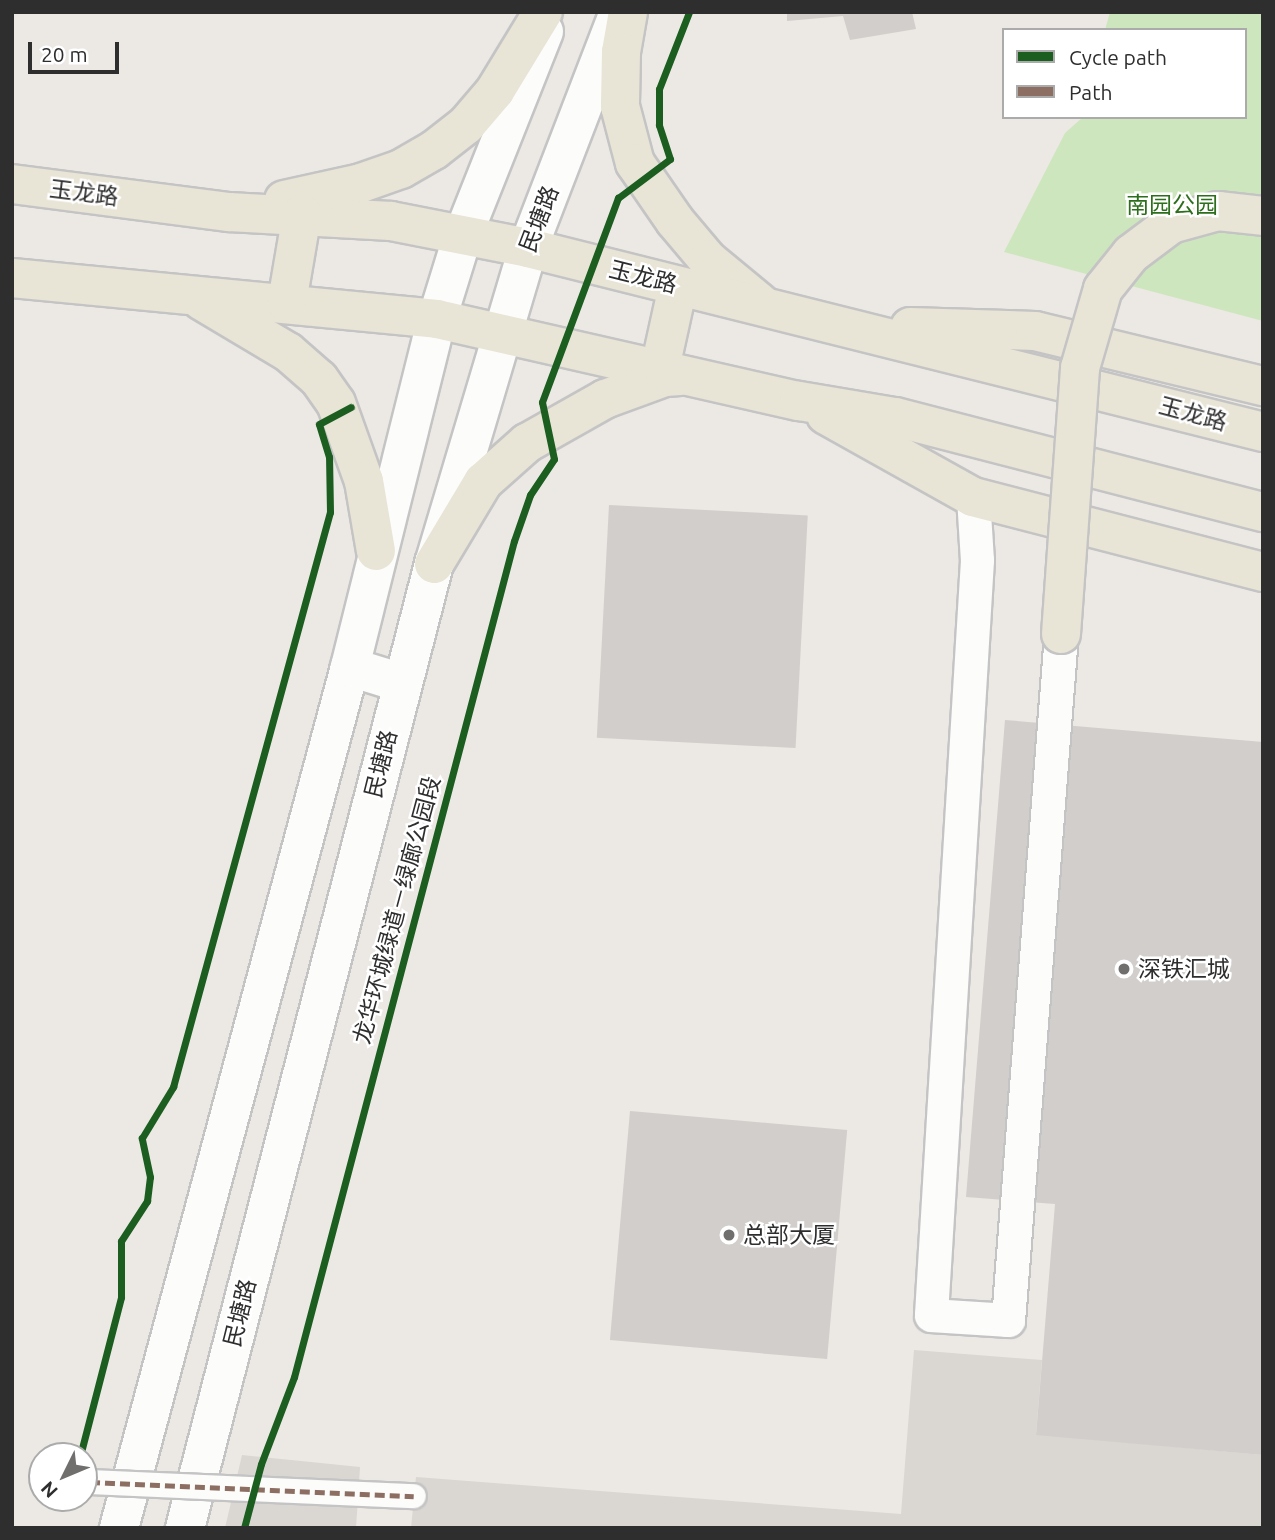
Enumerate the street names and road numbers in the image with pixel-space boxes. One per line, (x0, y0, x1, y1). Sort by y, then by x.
street label: 玉龙路 (48, 175, 120, 211)
street label: 民塘路 (514, 182, 564, 256)
street label: 玉龙路 (606, 255, 680, 299)
street label: 玉龙路 (1156, 392, 1230, 436)
street label: 民塘路 (359, 727, 403, 801)
street label: 龙华环城绿道－绿廊公园段 (348, 773, 446, 1047)
street label: 民塘路 (218, 1276, 262, 1350)

